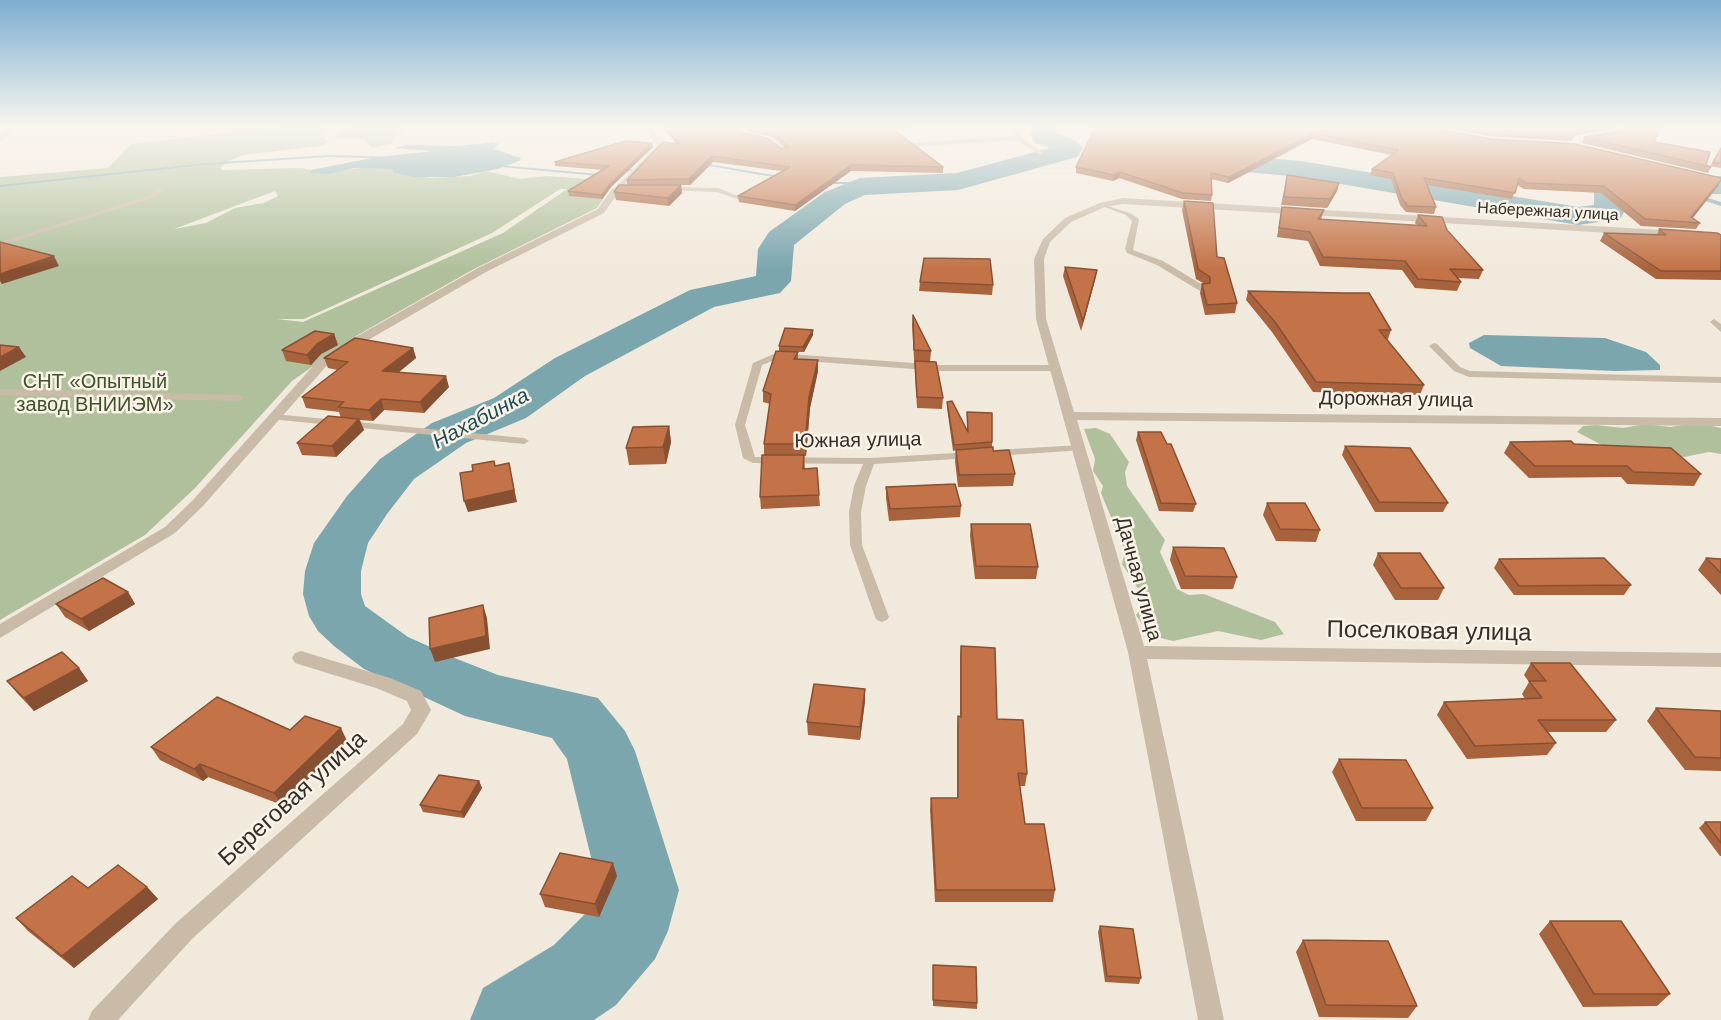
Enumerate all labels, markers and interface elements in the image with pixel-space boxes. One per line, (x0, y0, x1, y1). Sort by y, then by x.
street label: Набережная улица (1477, 199, 1619, 225)
park label: СНТ «Опытный завод ВНИИЭМ» (16, 370, 174, 417)
water label: Нахабинка (429, 383, 533, 455)
street label: Дорожная улица (1319, 387, 1473, 413)
street label: Южная улица (794, 428, 922, 454)
street label: Дачная улица (1110, 514, 1166, 644)
street label: Поселковая улица (1326, 616, 1532, 648)
street label: Береговая улица (213, 725, 373, 873)

